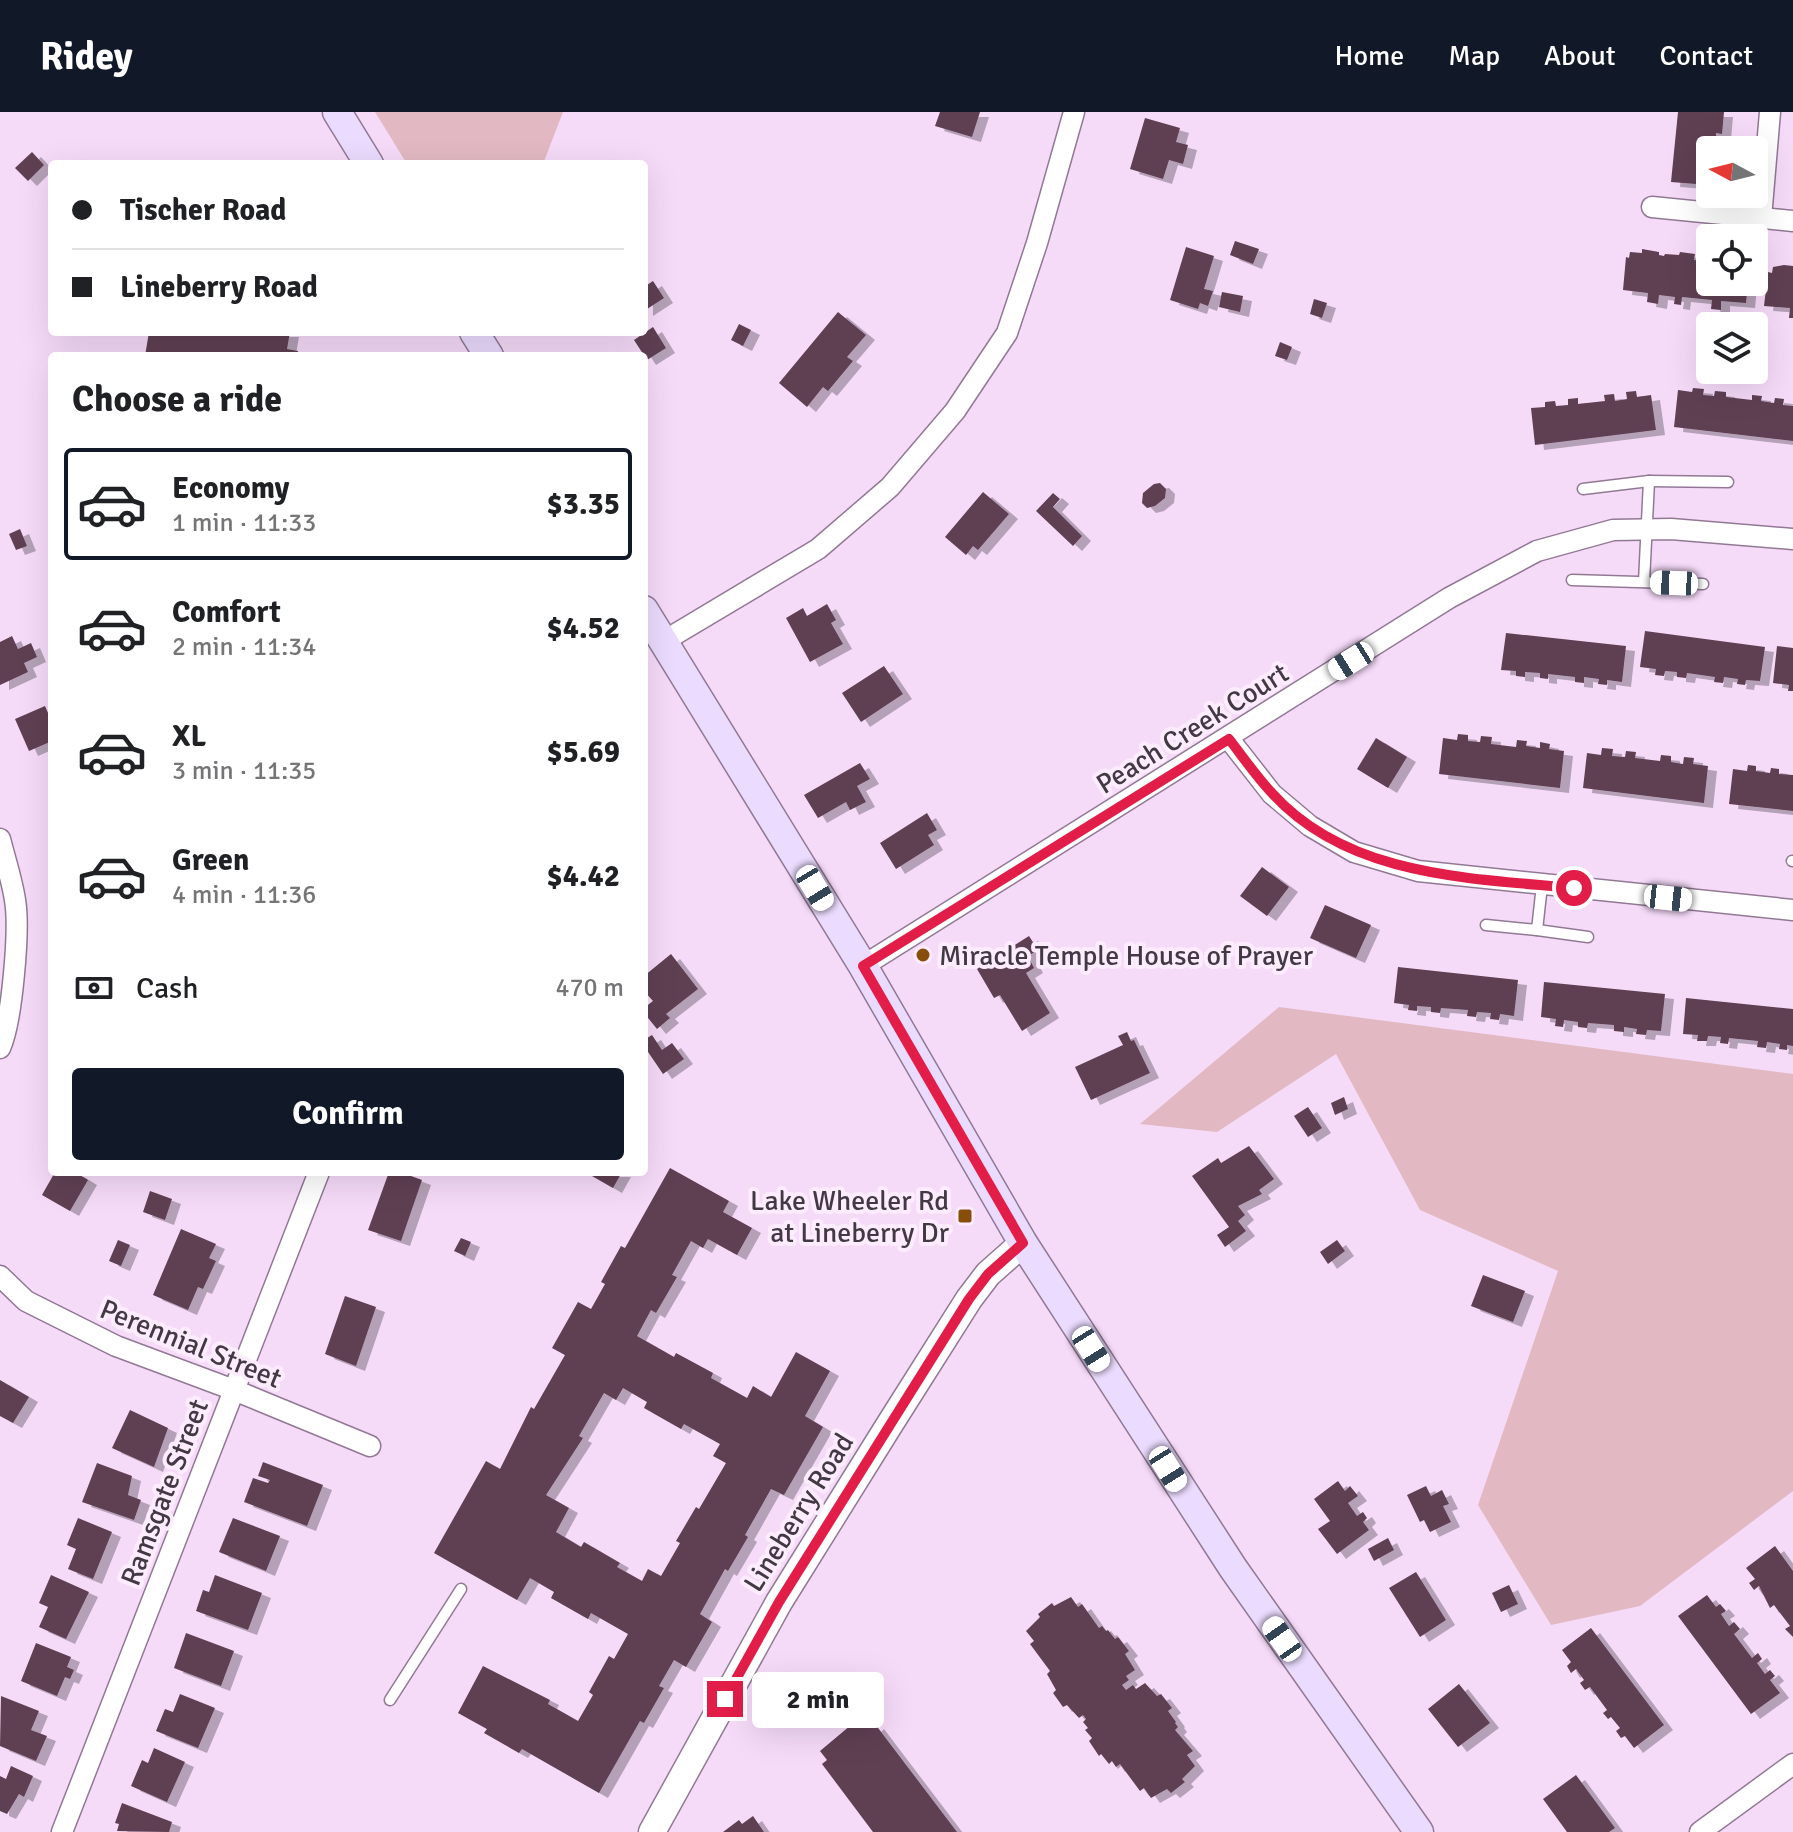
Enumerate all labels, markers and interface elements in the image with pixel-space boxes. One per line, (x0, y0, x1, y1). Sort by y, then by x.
text: Ridey (40, 33, 133, 80)
text: Home (1335, 39, 1404, 73)
text: Map (1448, 39, 1500, 73)
text: About (1544, 39, 1616, 73)
text: Contact (1660, 39, 1753, 73)
north arrow (1696, 136, 1768, 208)
map controls (1696, 136, 1768, 384)
text: Tischer Road (120, 192, 287, 229)
button: locate (1696, 224, 1768, 296)
text: Lineberry Road (120, 269, 318, 306)
button: layers (1696, 312, 1768, 384)
text: Choose a ride (72, 377, 282, 422)
icon: car (76, 468, 148, 540)
text: Economy (172, 470, 289, 507)
text: $3.35 (547, 486, 620, 523)
text: 1 min · 11:33 (172, 507, 316, 539)
car (1650, 570, 1698, 596)
icon: car (76, 592, 148, 664)
text: Comfort (172, 594, 281, 631)
text: $4.52 (547, 610, 620, 647)
text: 2 min · 11:34 (172, 631, 316, 663)
car (1324, 638, 1378, 684)
street label: Peach Creek Court (1090, 656, 1295, 802)
icon: car (76, 716, 148, 788)
text: XL (172, 718, 206, 755)
text: $5.69 (547, 734, 620, 771)
text: 3 min · 11:35 (172, 755, 316, 787)
icon: car (76, 840, 148, 912)
text: Green (172, 842, 249, 879)
text: $4.42 (547, 858, 620, 895)
car (792, 861, 838, 915)
route start (1556, 870, 1592, 906)
text: 4 min · 11:36 (172, 879, 316, 911)
car (1643, 884, 1693, 912)
place label: Miracle Temple House of Prayer (939, 939, 1314, 973)
marker: Miracle Temple House of Prayer (914, 946, 932, 964)
icon: cash (72, 966, 116, 1010)
text: Cash (136, 970, 199, 1007)
text: 470 m (555, 972, 624, 1004)
button: Confirm (72, 1068, 624, 1160)
place label: Lake Wheeler Rd at Lineberry Dr (750, 1184, 950, 1250)
marker: Lake Wheeler Rd at Lineberry Dr (956, 1207, 974, 1225)
street label: Perennial Street (95, 1292, 286, 1396)
car (1068, 1322, 1114, 1376)
street label: Ramsgate Street (114, 1394, 216, 1590)
street label: Lineberry Road (737, 1427, 861, 1598)
car (1145, 1442, 1191, 1496)
car (1258, 1612, 1306, 1666)
callout: 2 min (753, 1671, 885, 1727)
route end (707, 1681, 743, 1717)
text: 2 min (787, 1684, 849, 1716)

